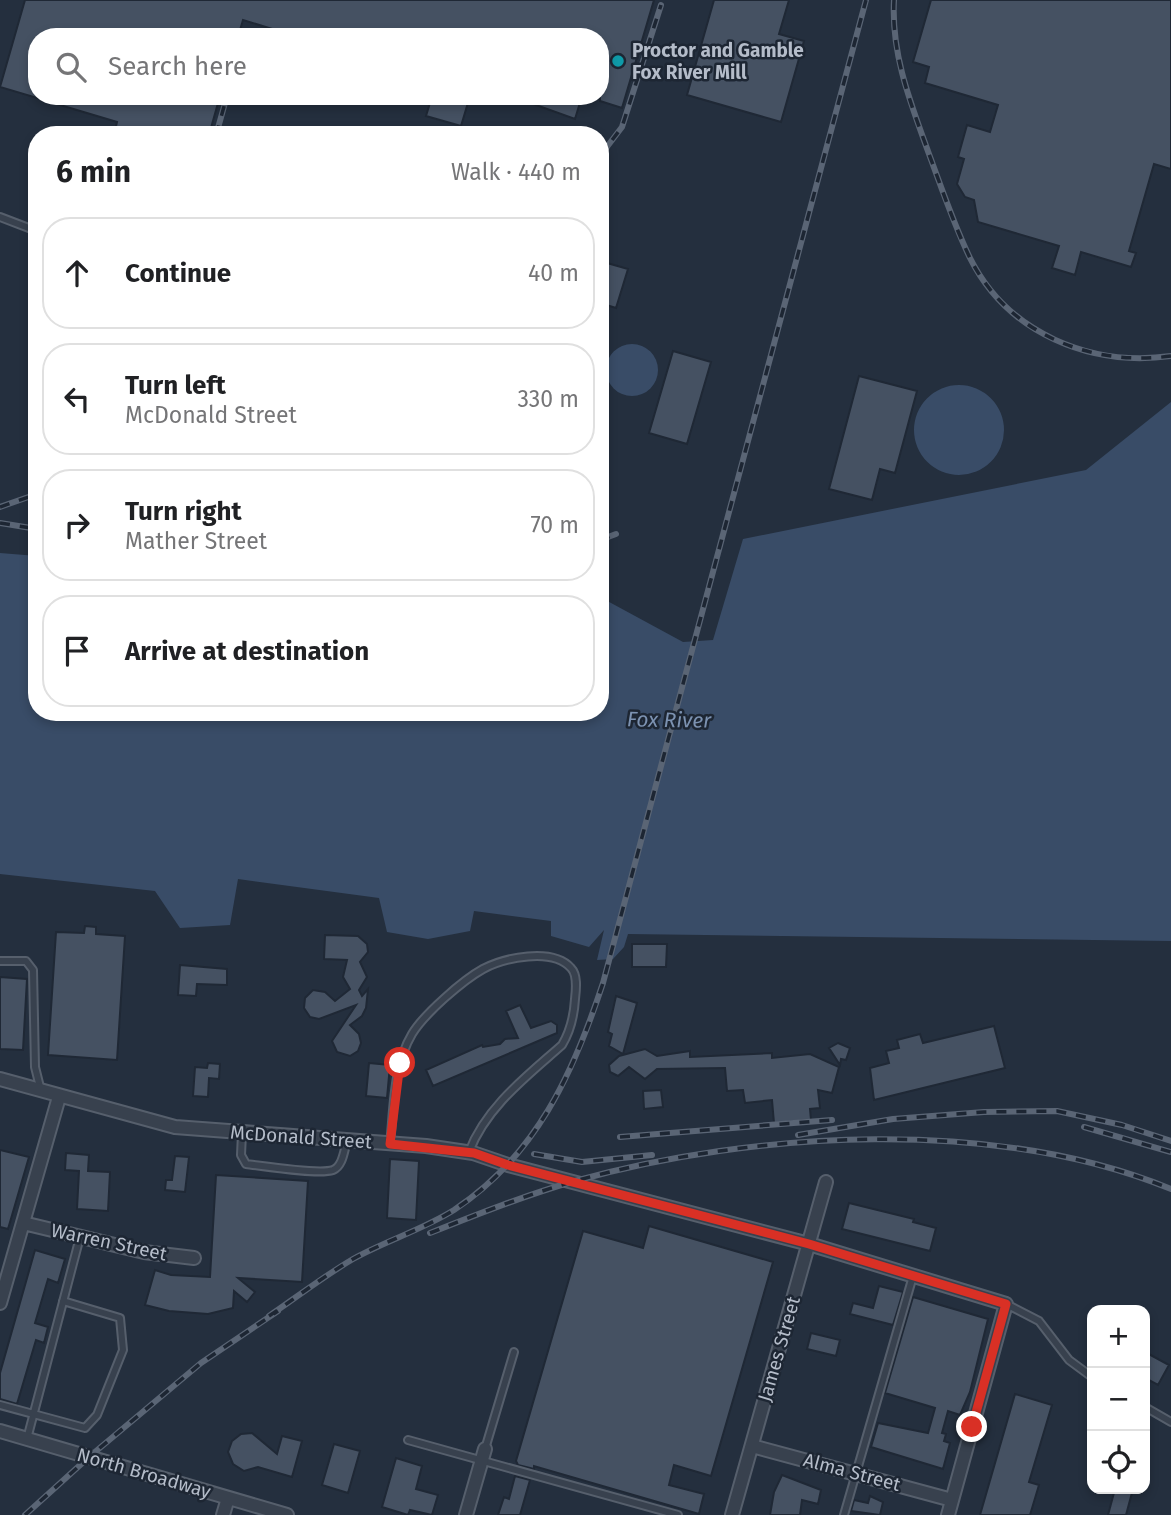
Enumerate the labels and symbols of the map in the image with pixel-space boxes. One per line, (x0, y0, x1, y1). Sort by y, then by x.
place label: Proctor and Gamble Fox River Mill (632, 39, 804, 84)
marker: Proctor and Gamble Fox River Mill (610, 53, 626, 69)
water label: Fox River (627, 706, 712, 734)
route start (384, 1047, 415, 1078)
street label: McDonald Street (229, 1121, 373, 1153)
street label: Warren Street (49, 1219, 169, 1266)
street label: James Street (753, 1294, 805, 1404)
route end (956, 1411, 987, 1442)
street label: North Broadway (74, 1443, 214, 1503)
street label: Alma Street (801, 1448, 903, 1496)

